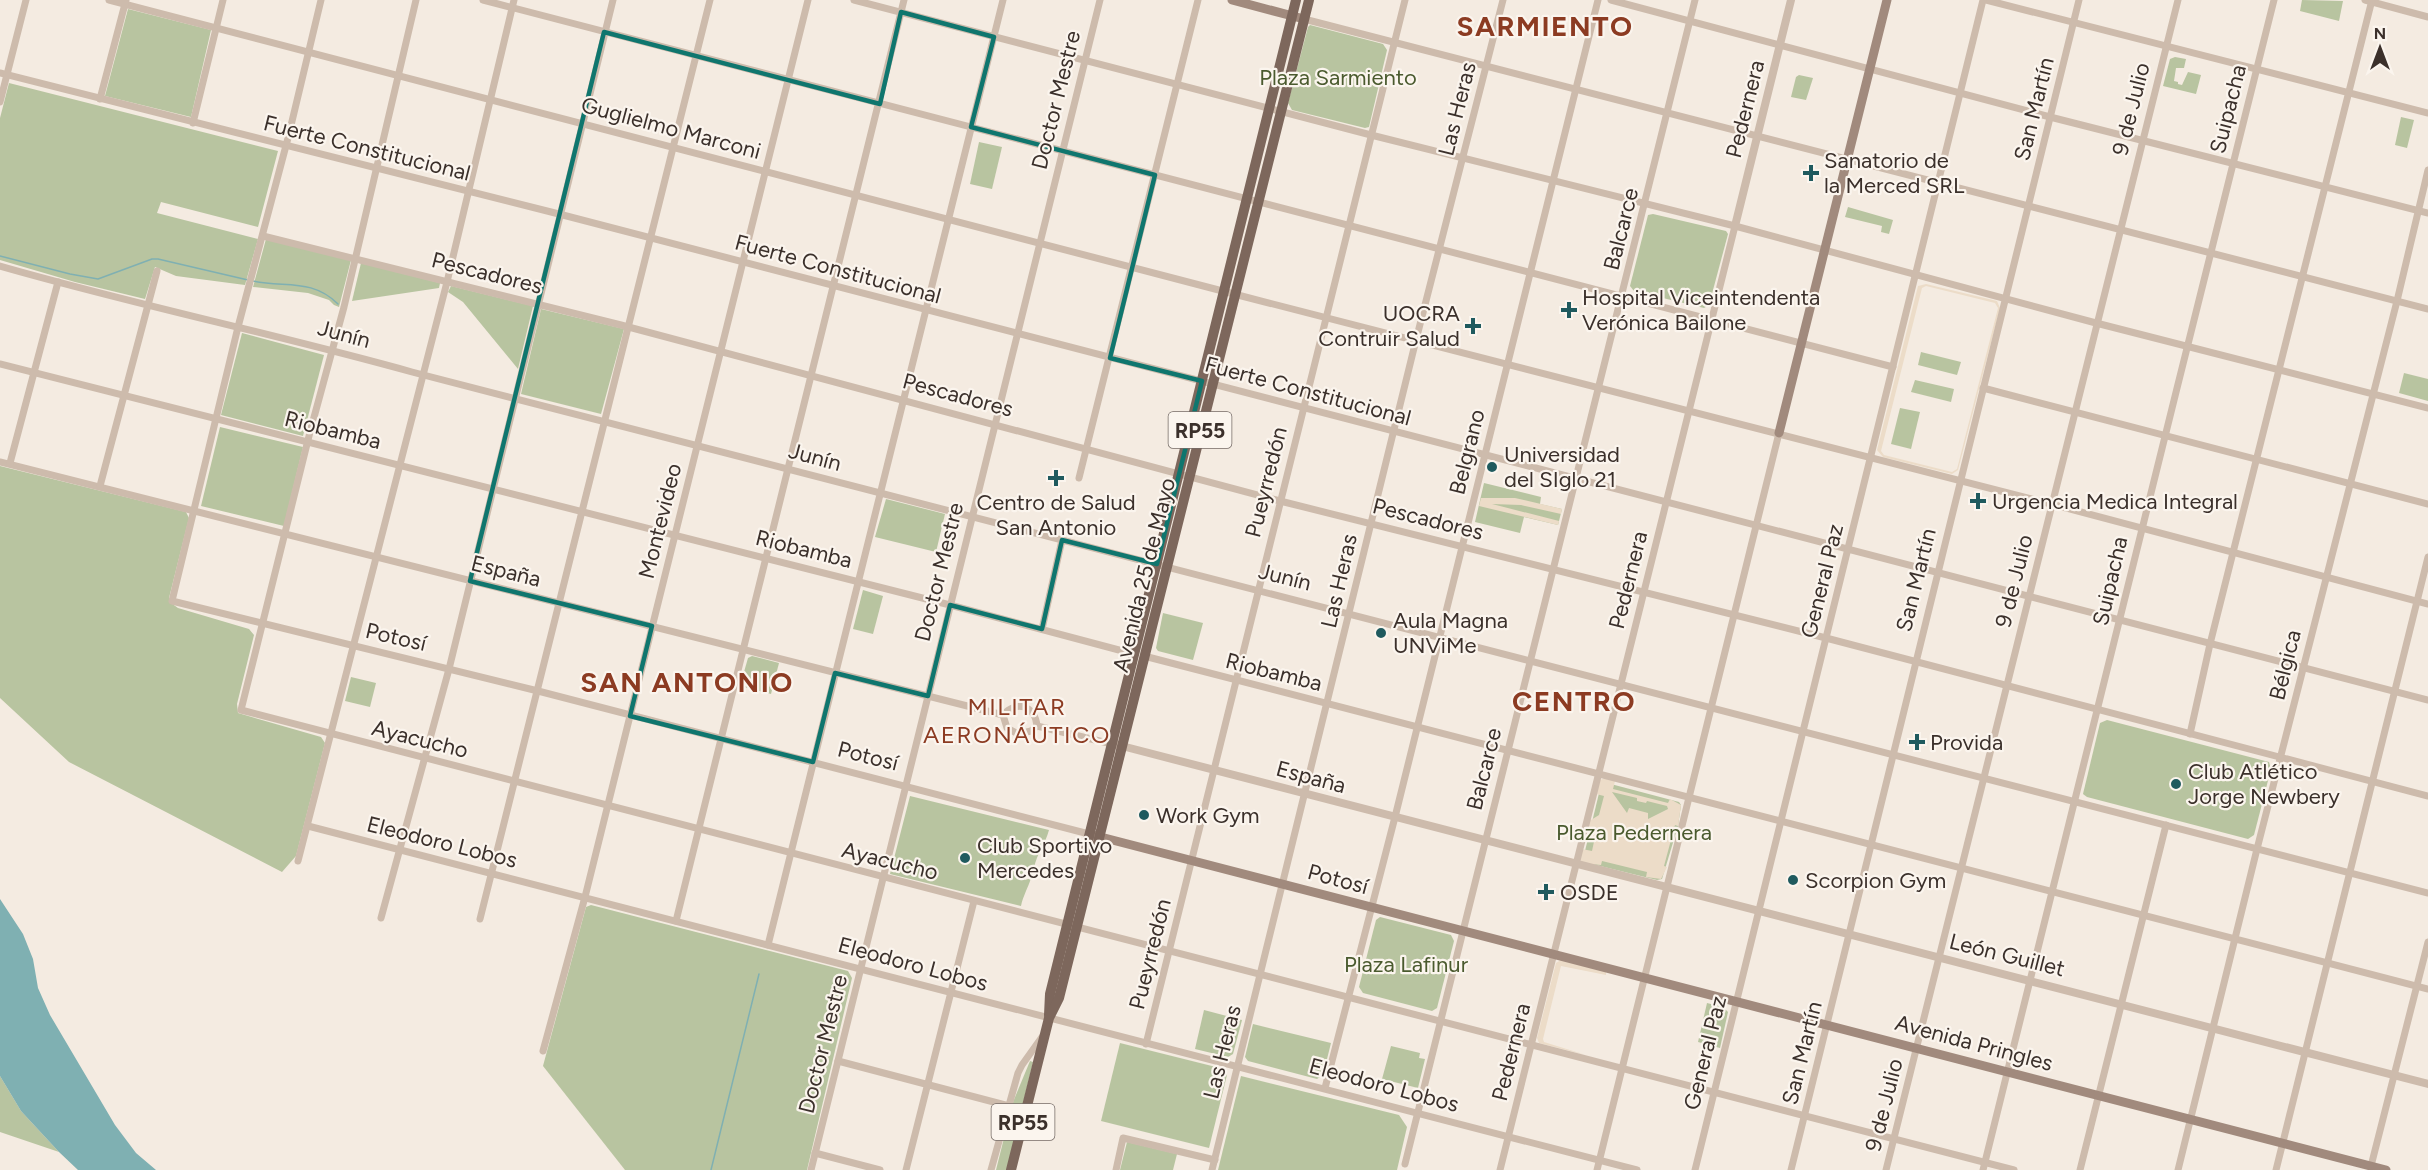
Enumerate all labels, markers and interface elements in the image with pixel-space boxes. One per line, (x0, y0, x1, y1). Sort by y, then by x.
district label: SARMIENTO (1456, 9, 1634, 43)
north arrow (2350, 18, 2410, 78)
text: N (2374, 24, 2386, 43)
street label: Doctor Mestre (1026, 28, 1086, 172)
street label: San Martín (2008, 55, 2060, 163)
street label: Pedernera (1720, 57, 1770, 161)
street label: Las Heras (1432, 59, 1482, 159)
street label: 9 de Julio (2106, 60, 2156, 158)
street label: Suipacha (2204, 62, 2252, 156)
park label: Plaza Sarmiento (1259, 64, 1417, 91)
street label: Guglielmo Marconi (578, 91, 764, 165)
street label: Fuerte Constitucional (261, 109, 473, 187)
place label: Sanatorio de la Merced SRL (1824, 147, 1965, 199)
marker: Sanatorio de la Merced SRL (1802, 164, 1820, 182)
street label: Balcarce (1598, 185, 1644, 273)
street label: Fuerte Constitucional (732, 228, 944, 310)
street label: Pescadores (429, 246, 545, 300)
place label: Hospital Viceintendenta Verónica Bailone (1582, 284, 1820, 336)
place label: UOCRA Contruir Salud (1318, 300, 1460, 352)
marker: Hospital Viceintendenta Verónica Bailone (1560, 301, 1578, 319)
street label: Junín (315, 314, 373, 354)
marker: UOCRA Contruir Salud (1464, 317, 1482, 335)
street label: Fuerte Constitucional (1202, 350, 1414, 432)
street label: Pescadores (900, 367, 1016, 423)
street label: Riobamba (282, 405, 384, 455)
street label: Belgrano (1443, 407, 1491, 497)
road number: RP55 (1168, 412, 1232, 448)
street label: Pueyrredón (1239, 424, 1293, 540)
street label: Junín (786, 437, 844, 477)
place label: Universidad del SIglo 21 (1504, 441, 1620, 493)
marker: Universidad del SIglo 21 (1485, 460, 1499, 474)
street label: Montevideo (633, 461, 687, 581)
marker: Centro de Salud San Antonio (1047, 469, 1065, 487)
street label: Avenida 25 de Mayo (1107, 475, 1181, 675)
place label: Urgencia Medica Integral (1992, 488, 2238, 515)
place label: Centro de Salud San Antonio (976, 489, 1136, 541)
street label: Pescadores (1370, 492, 1486, 546)
marker: Urgencia Medica Integral (1969, 492, 1987, 510)
street label: Doctor Mestre (909, 500, 969, 644)
street label: General Paz (1795, 521, 1849, 641)
street label: Riobamba (753, 524, 855, 574)
street label: San Martín (1890, 526, 1942, 634)
street label: Pedernera (1603, 528, 1653, 632)
street label: Las Heras (1315, 531, 1363, 631)
street label: 9 de Julio (1989, 532, 2039, 630)
street label: Suipacha (2087, 534, 2133, 628)
street label: España (468, 549, 544, 593)
street label: Junín (1256, 557, 1314, 597)
place label: Aula Magna UNViMe (1393, 607, 1508, 659)
street label: Potosí (363, 617, 430, 657)
marker: Aula Magna UNViMe (1374, 626, 1388, 640)
street label: Bélgica (2263, 627, 2307, 703)
street label: Riobamba (1223, 647, 1325, 697)
district label: SAN ANTONIO (580, 665, 794, 699)
district label: CENTRO (1512, 684, 1636, 718)
district label: MILITAR AERONÁUTICO (923, 692, 1111, 749)
street label: Ayacucho (369, 714, 471, 764)
street label: Balcarce (1461, 725, 1507, 813)
place label: Provida (1930, 729, 2003, 756)
marker: Provida (1908, 733, 1926, 751)
street label: Potosí (835, 735, 902, 777)
street label: España (1273, 755, 1349, 799)
place label: Club Atlético Jorge Newbery (2188, 758, 2340, 810)
marker: Club Atlético Jorge Newbery (2169, 777, 2183, 791)
place label: Work Gym (1156, 802, 1260, 829)
marker: Work Gym (1137, 808, 1151, 822)
street label: Eleodoro Lobos (364, 810, 520, 874)
park label: Plaza Pedernera (1556, 819, 1712, 846)
place label: Club Sportivo Mercedes (977, 832, 1112, 884)
street label: Ayacucho (839, 836, 941, 886)
marker: Club Sportivo Mercedes (958, 851, 972, 865)
street label: Potosí (1305, 858, 1372, 900)
place label: Scorpion Gym (1805, 867, 1946, 894)
marker: Scorpion Gym (1786, 873, 1800, 887)
place label: OSDE (1560, 879, 1619, 906)
marker: OSDE (1537, 883, 1555, 901)
street label: Pueyrredón (1123, 896, 1177, 1012)
street label: León Guillet (1946, 928, 2068, 982)
street label: Eleodoro Lobos (835, 931, 991, 997)
park label: Plaza Lafinur (1344, 951, 1469, 978)
street label: Doctor Mestre (793, 972, 853, 1116)
street label: General Paz (1678, 993, 1732, 1113)
street label: San Martín (1776, 999, 1828, 1107)
street label: Pedernera (1486, 1000, 1536, 1104)
street label: Las Heras (1197, 1002, 1247, 1102)
street label: Avenida Pringles (1892, 1009, 2056, 1077)
street label: Eleodoro Lobos (1306, 1052, 1462, 1118)
street label: 9 de Julio (1859, 1056, 1909, 1154)
road number: RP55 (992, 1104, 1054, 1140)

